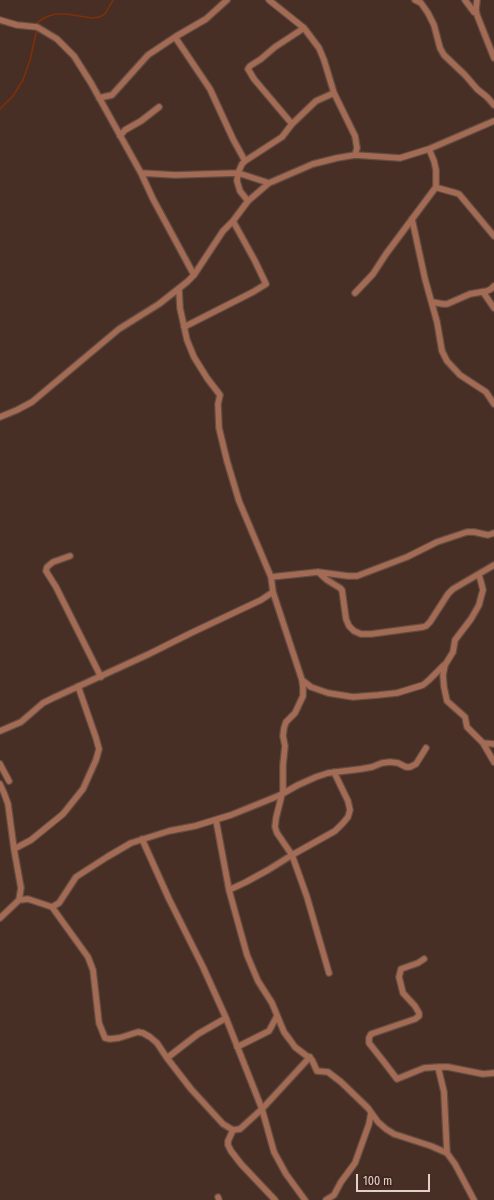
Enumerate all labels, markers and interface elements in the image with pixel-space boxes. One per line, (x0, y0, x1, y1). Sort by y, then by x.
scale bar (358, 1166, 432, 1192)
text: 100 m (363, 1174, 392, 1188)

